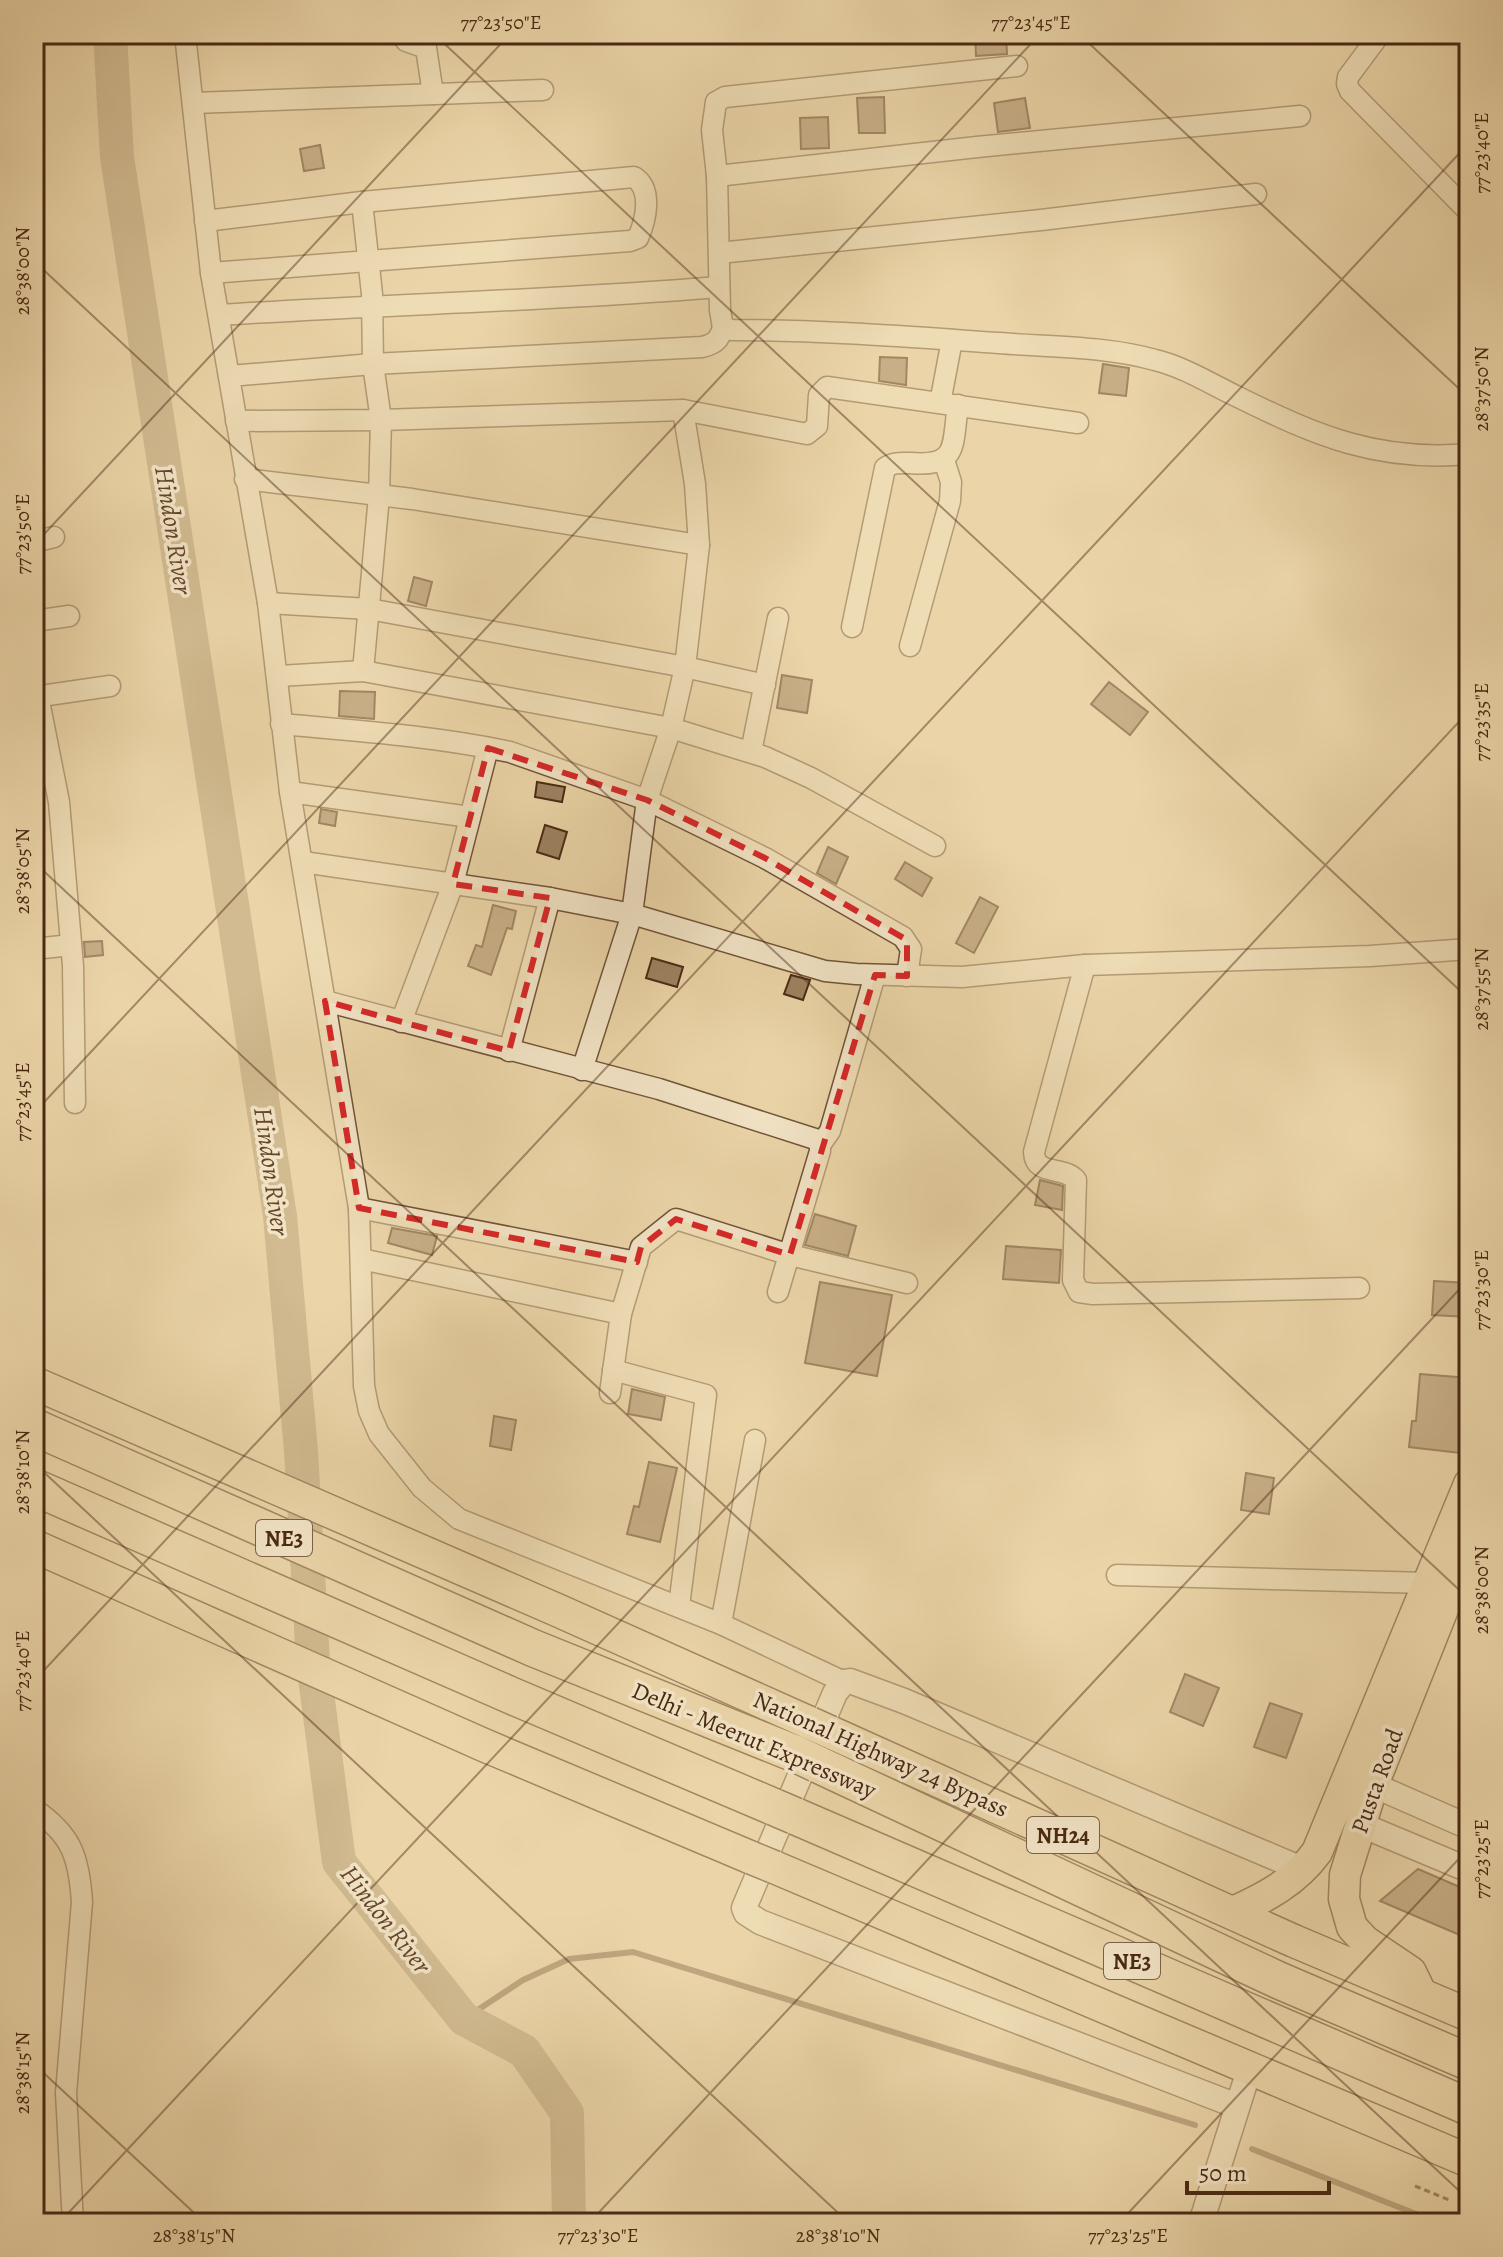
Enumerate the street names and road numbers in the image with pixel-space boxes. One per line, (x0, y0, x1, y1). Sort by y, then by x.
road number: NE3 (256, 1520, 312, 1556)
street label: Delhi - Meerut Expressway (627, 1674, 881, 1806)
street label: National Highway 24 Bypass (748, 1683, 1014, 1825)
street label: Pusta Road (1343, 1724, 1411, 1838)
road number: NH24 (1027, 1817, 1099, 1853)
road number: NE3 (1104, 1943, 1160, 1979)

